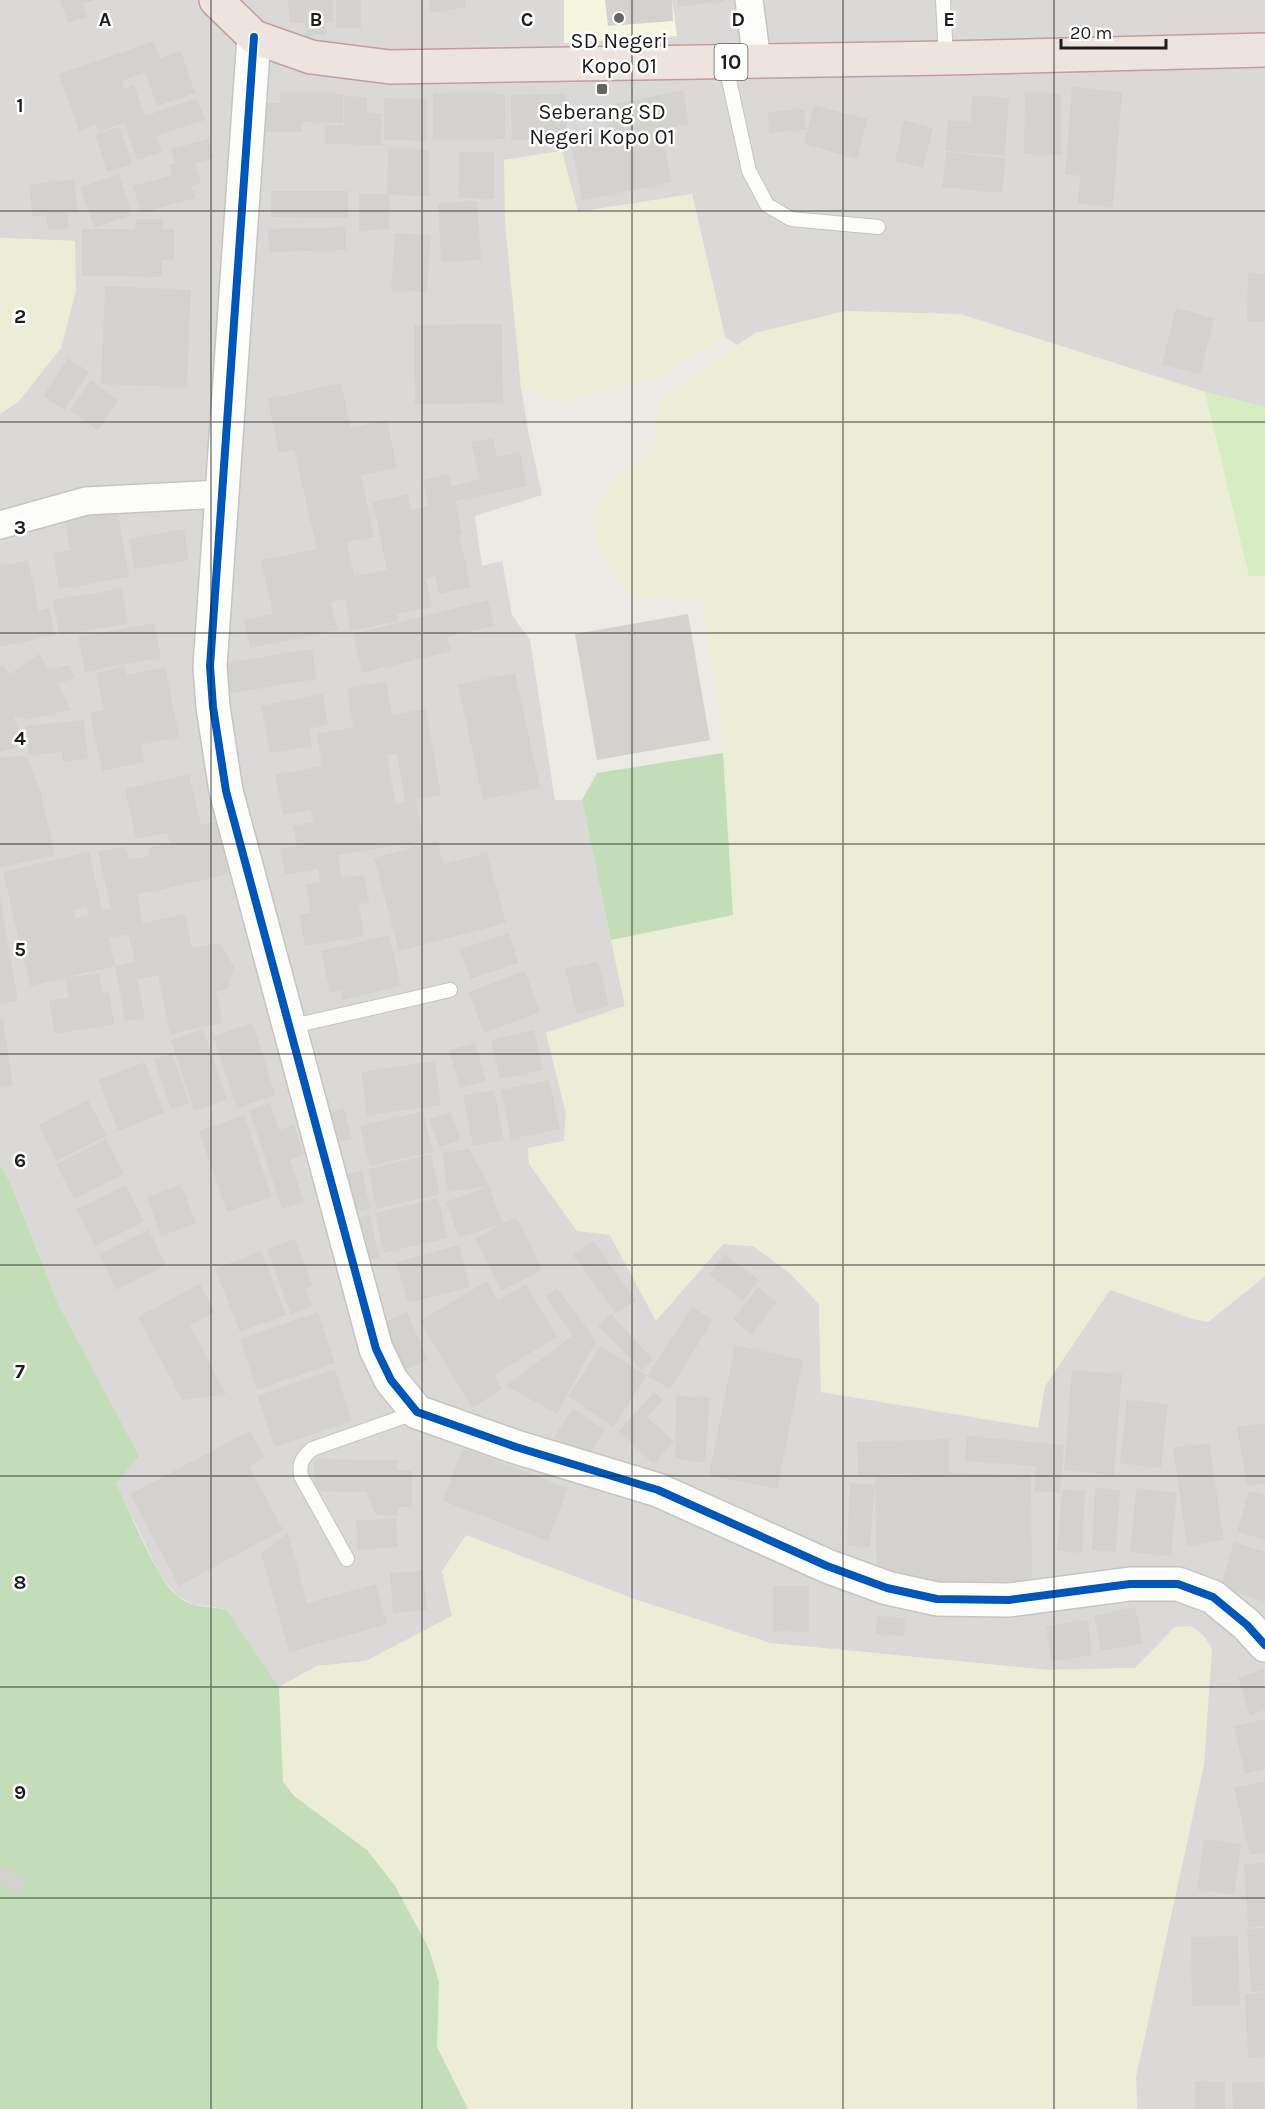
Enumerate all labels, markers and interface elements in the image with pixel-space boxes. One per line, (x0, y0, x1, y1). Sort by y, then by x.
text: A (99, 8, 112, 31)
text: B (310, 8, 322, 31)
text: C (521, 8, 533, 31)
text: D (731, 8, 745, 31)
text: E (943, 8, 955, 31)
marker: SD Negeri Kopo 01 (612, 11, 626, 25)
scale bar (1061, 12, 1166, 50)
text: 20 m (1070, 22, 1112, 44)
place label: SD Negeri Kopo 01 (570, 28, 668, 79)
road number: 10 (714, 44, 748, 80)
marker: Seberang SD Negeri Kopo 01 (595, 82, 609, 96)
text: 1 (16, 94, 24, 117)
place label: Seberang SD Negeri Kopo 01 (529, 99, 675, 150)
text: 2 (14, 305, 26, 328)
text: 3 (14, 516, 26, 539)
text: 4 (14, 727, 26, 750)
text: 5 (14, 938, 26, 961)
text: 6 (14, 1149, 26, 1172)
text: 7 (15, 1360, 25, 1383)
text: 8 (14, 1571, 26, 1594)
text: 9 (14, 1781, 26, 1804)

